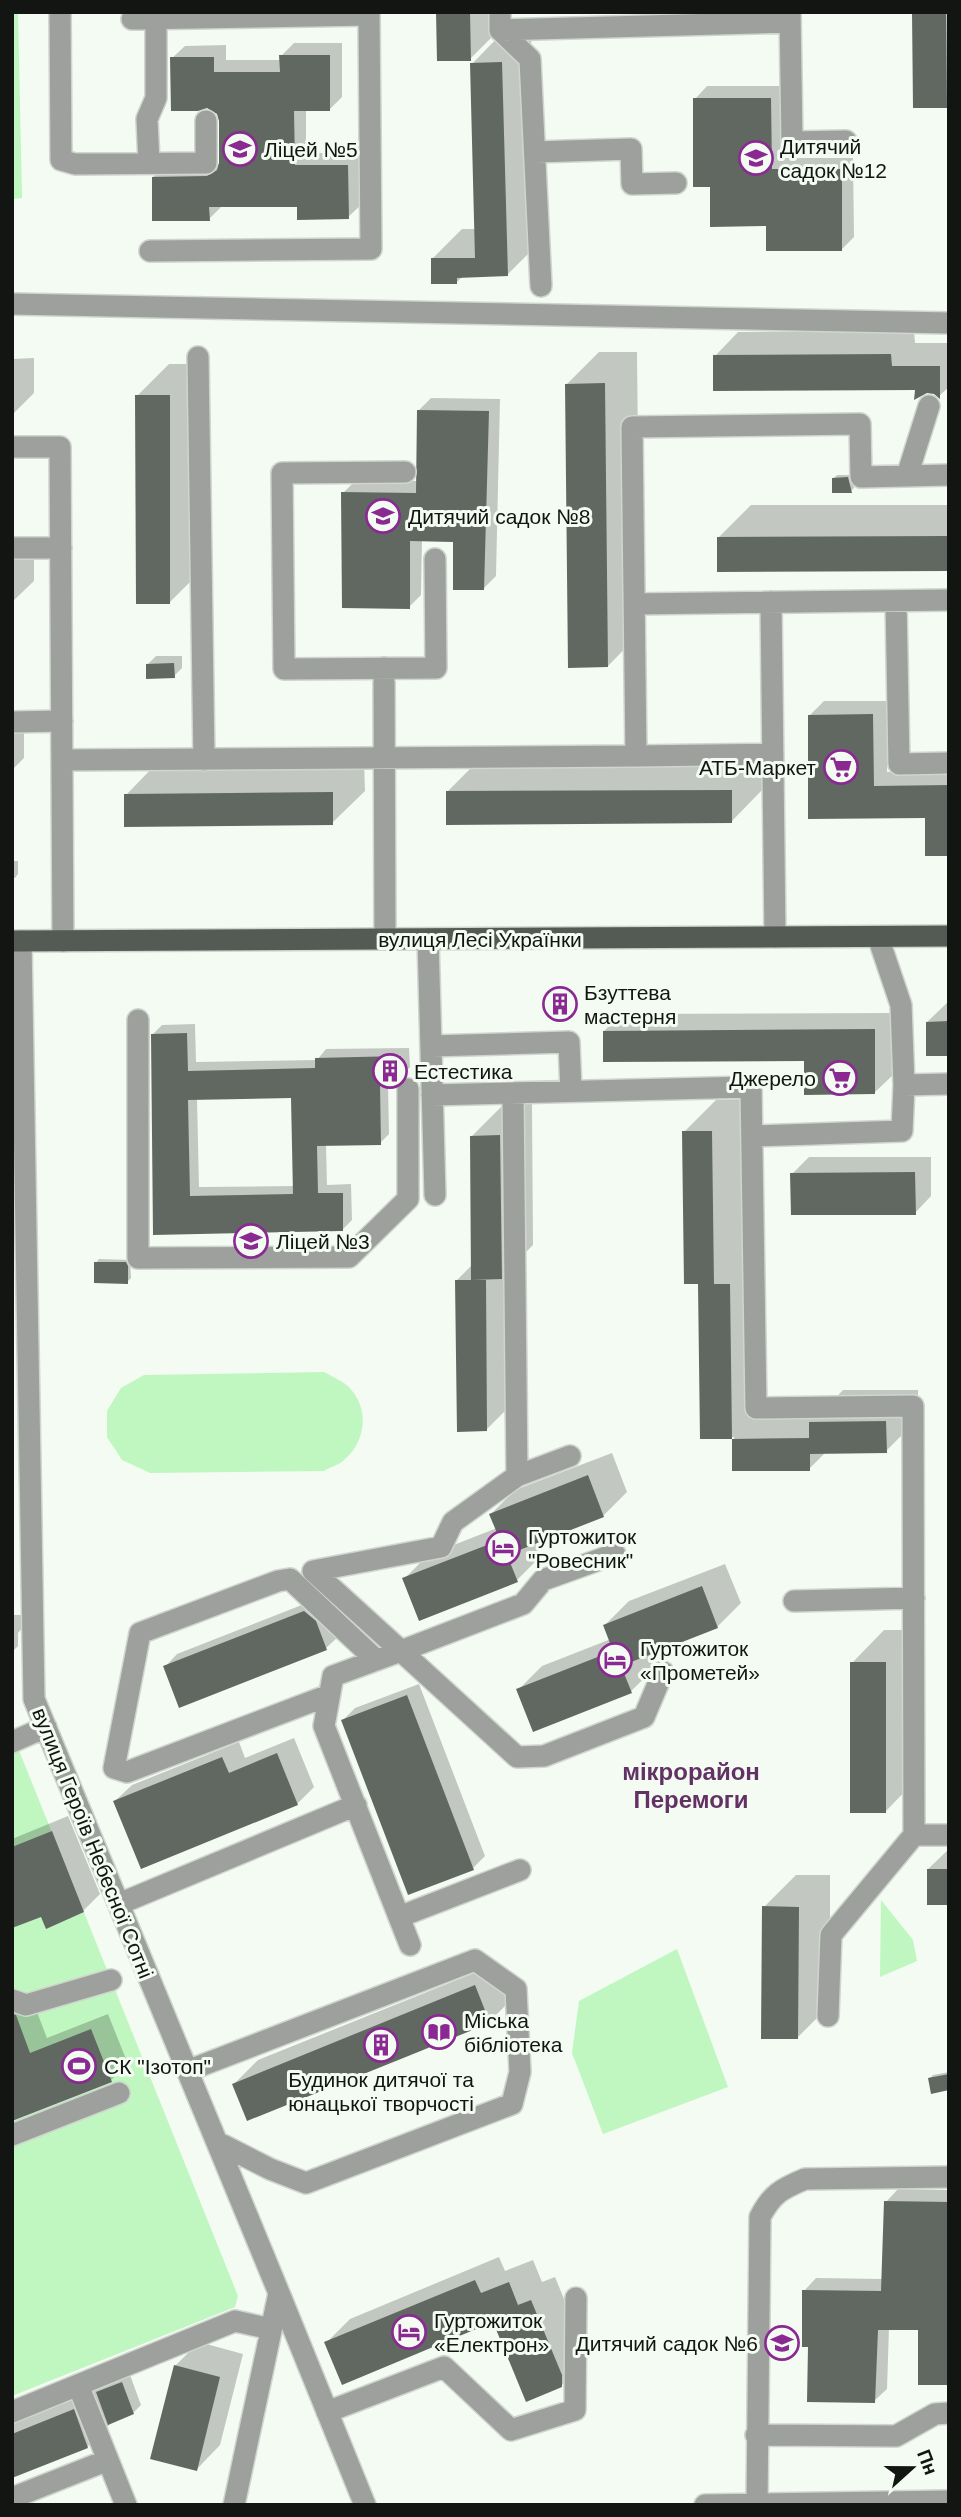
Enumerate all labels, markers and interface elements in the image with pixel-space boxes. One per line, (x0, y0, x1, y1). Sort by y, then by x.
school or university icon: Ліцей №5 (221, 130, 259, 168)
place label: Дитячий садок №12 (780, 135, 887, 182)
place label: Ліцей №5 (264, 138, 358, 161)
school or university icon: Дитячий садок №12 (737, 139, 775, 177)
school or university icon: Дитячий садок №8 (364, 497, 402, 535)
place label: Дитячий садок №8 (408, 505, 591, 528)
supermarket icon: АТБ-Маркет (822, 748, 860, 786)
place label: АТБ-Маркет (699, 756, 816, 779)
street label: вулиця Лесі Українки (378, 928, 582, 951)
place label: Бзуттева мастерня (584, 981, 676, 1028)
building icon: Бзуттева мастерня (541, 985, 579, 1023)
building icon: Естестика (371, 1052, 409, 1090)
supermarket icon: Джерело (821, 1059, 859, 1097)
place label: Естестика (414, 1060, 513, 1083)
place label: Джерело (729, 1067, 816, 1090)
school or university icon: Ліцей №3 (232, 1222, 270, 1260)
place label: Ліцей №3 (276, 1230, 370, 1253)
place label: Гуртожиток "Ровесник" (528, 1525, 637, 1572)
hotel icon: Гуртожиток "Ровесник" (484, 1529, 522, 1567)
place label: Гуртожиток «Прометей» (640, 1637, 760, 1684)
hotel icon: Гуртожиток «Прометей» (596, 1641, 634, 1679)
street label: вулиця Героїв Небесної Сотні (28, 1704, 158, 1982)
district label: мікрорайон Перемоги (622, 1758, 760, 1813)
place label: Міська бібліотека (464, 2009, 563, 2056)
library icon: Міська бібліотека (420, 2013, 458, 2051)
building icon: Будинок дитячої та юнацької творчості (362, 2026, 400, 2064)
sports icon: СК "Ізотоп" (60, 2047, 98, 2085)
place label: СК "Ізотоп" (104, 2055, 211, 2078)
place label: Будинок дитячої та юнацької творчості (288, 2068, 474, 2115)
place label: Гуртожиток «Електрон» (434, 2309, 549, 2356)
hotel icon: Гуртожиток «Електрон» (390, 2313, 428, 2351)
school or university icon: Дитячий садок №6 (763, 2324, 801, 2362)
place label: Дитячий садок №6 (575, 2332, 758, 2355)
north arrow (877, 2433, 947, 2503)
text: Пн (913, 2447, 942, 2478)

